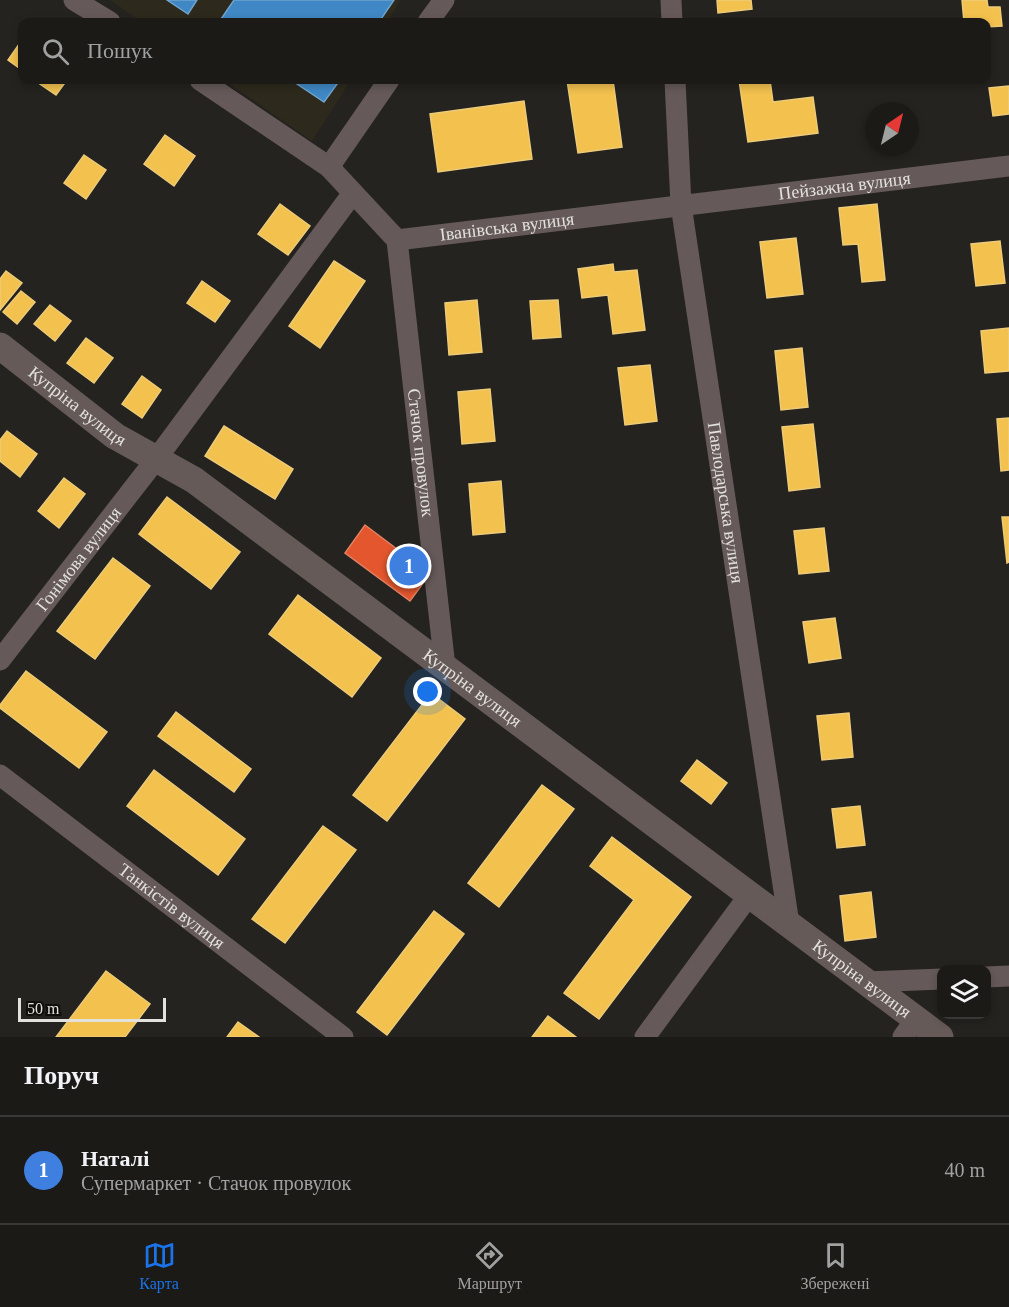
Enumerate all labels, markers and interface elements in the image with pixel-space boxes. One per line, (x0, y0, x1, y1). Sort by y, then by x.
search box (18, 18, 991, 84)
icon: search (39, 35, 72, 68)
text: Пошук (87, 38, 153, 63)
north arrow (865, 102, 919, 156)
street label: Пейзажна вулиця (777, 168, 912, 204)
street label: Іванівська вулиця (439, 209, 575, 245)
street label: Купріна вулиця (25, 362, 129, 450)
street label: Стачок провулок (404, 387, 438, 518)
street label: Павлодарська вулиця (704, 421, 748, 584)
street label: Гонімова вулиця (32, 503, 125, 615)
pin: 1 (390, 544, 428, 588)
street label: Купріна вулиця (419, 645, 526, 731)
your location (413, 677, 442, 706)
street label: Танкістів вулиця (115, 859, 229, 953)
street label: Купріна вулиця (809, 935, 915, 1022)
map controls (937, 965, 991, 1019)
button: layers (937, 965, 991, 1019)
scale bar (18, 995, 166, 1022)
text: 50 m (27, 1000, 59, 1017)
text: Поруч (24, 1061, 99, 1090)
text: Наталі (81, 1146, 149, 1171)
text: 1 (39, 1159, 49, 1181)
text: 40 m (944, 1159, 985, 1181)
text: Супермаркет · Стачок провулок (81, 1172, 351, 1194)
tab: Карта (139, 1239, 179, 1293)
tab: Маршрут (458, 1239, 522, 1293)
tab: Збережені (801, 1239, 870, 1293)

